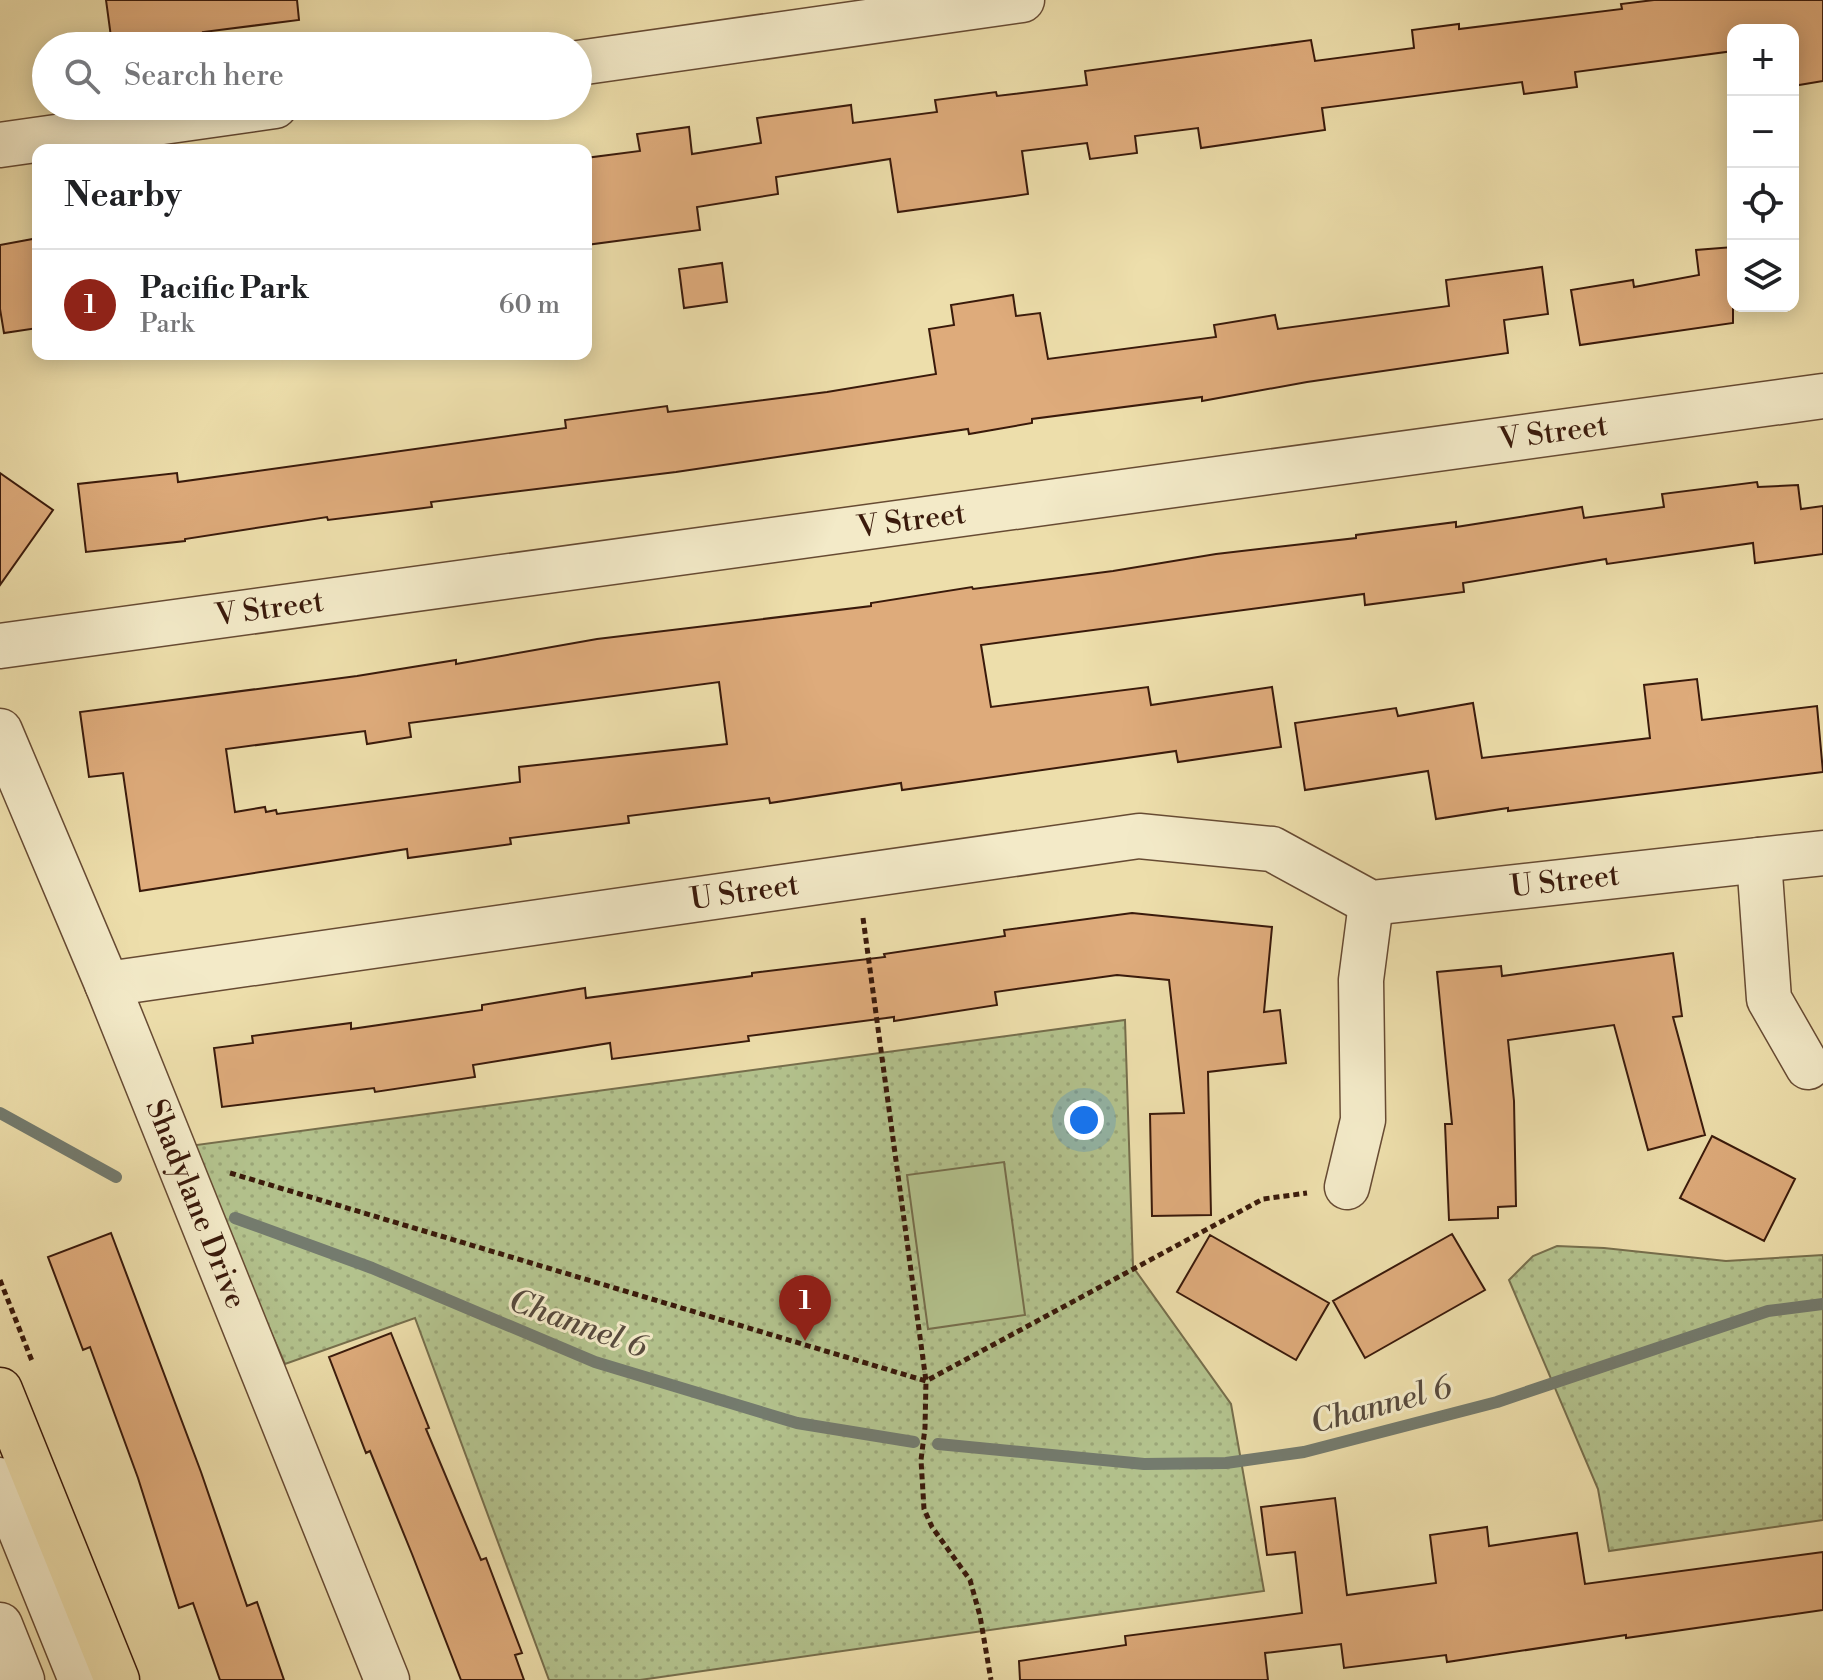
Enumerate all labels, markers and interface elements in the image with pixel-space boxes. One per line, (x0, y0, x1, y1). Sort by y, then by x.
map controls (1727, 24, 1799, 312)
button: + (1727, 24, 1799, 96)
search box (32, 32, 592, 120)
icon: search (60, 54, 104, 98)
text: Search here (124, 57, 284, 95)
button: − (1727, 96, 1799, 168)
button: locate (1727, 168, 1799, 240)
text: Nearby (64, 175, 182, 217)
button: layers (1727, 240, 1799, 312)
text: Pacific Park (140, 270, 309, 308)
text: 1 (84, 289, 96, 321)
text: 60 m (499, 289, 560, 321)
text: Park (140, 308, 194, 340)
street label: V Street (1496, 407, 1610, 459)
street label: V Street (854, 495, 968, 547)
street label: V Street (212, 583, 326, 635)
street label: U Street (1508, 857, 1622, 906)
street label: U Street (687, 866, 802, 919)
street label: Shadylane Drive (137, 1094, 255, 1314)
your location (1064, 1100, 1104, 1140)
pin: 1 (779, 1275, 831, 1341)
water label: Channel 6 (503, 1281, 653, 1367)
water label: Channel 6 (1306, 1367, 1456, 1443)

